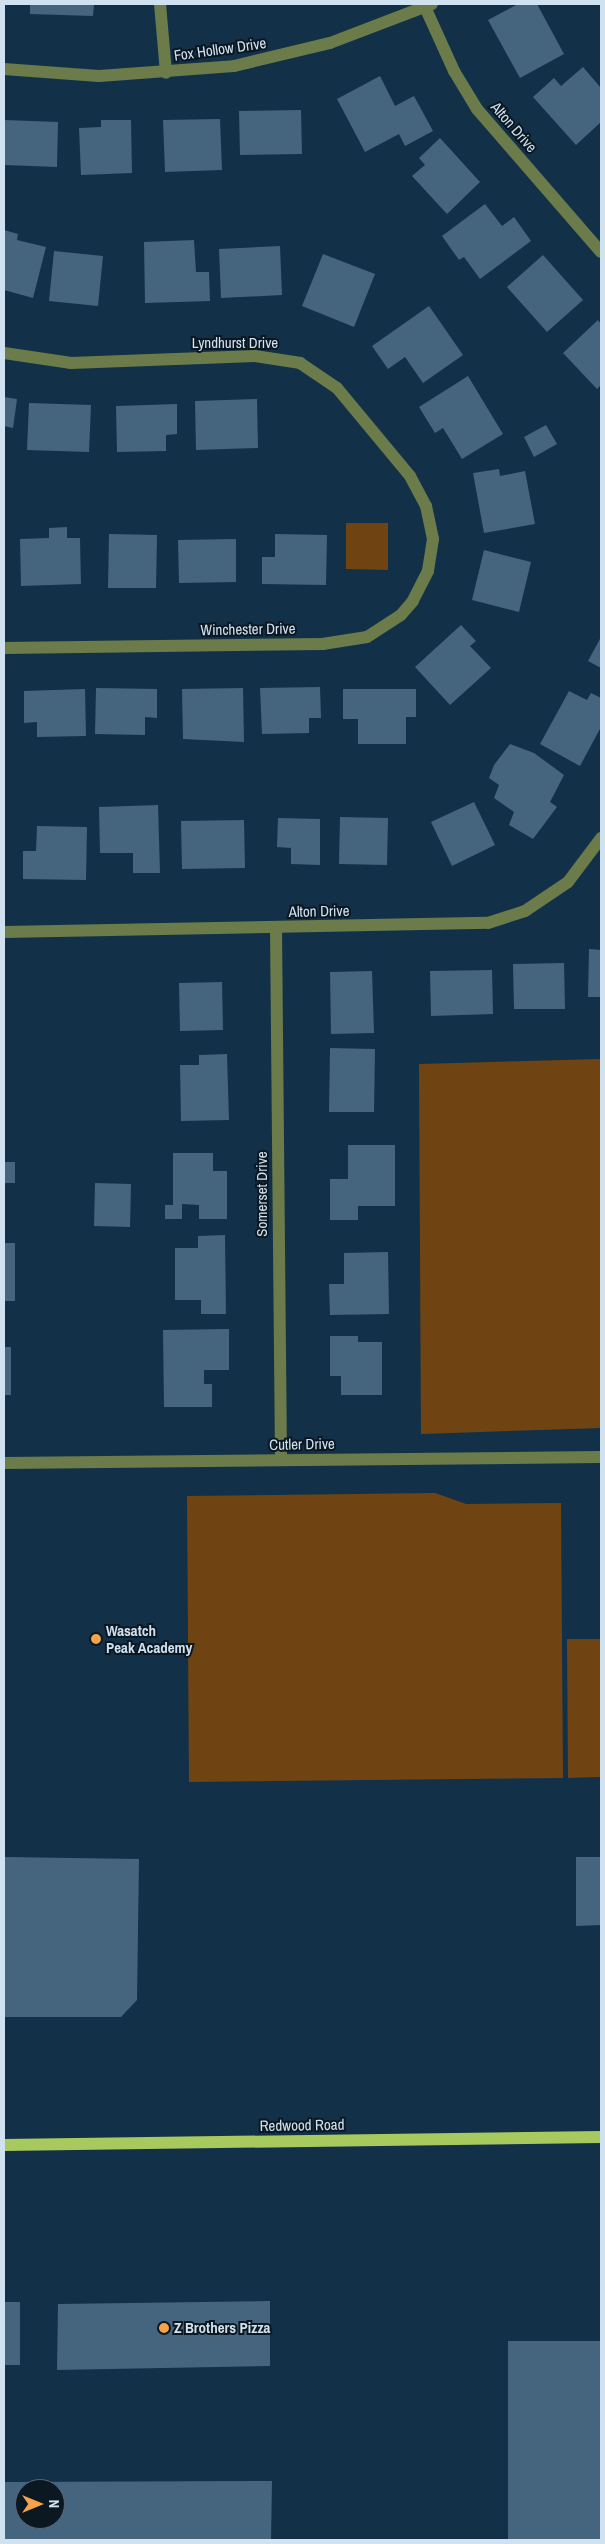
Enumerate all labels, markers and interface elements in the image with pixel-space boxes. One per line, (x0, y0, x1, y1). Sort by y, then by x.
street label: Fox Hollow Drive (173, 34, 267, 64)
street label: Alton Drive (487, 98, 541, 156)
street label: Lyndhurst Drive (192, 334, 278, 352)
street label: Winchester Drive (200, 619, 296, 639)
street label: Alton Drive (288, 901, 350, 921)
street label: Somerset Drive (253, 1151, 271, 1237)
street label: Cutler Drive (269, 1434, 335, 1454)
place label: Wasatch Peak Academy (106, 1621, 193, 1656)
marker: Wasatch Peak Academy (90, 1633, 102, 1645)
street label: Redwood Road (259, 2115, 345, 2135)
place label: Z Brothers Pizza (174, 2319, 270, 2337)
marker: Z Brothers Pizza (158, 2322, 170, 2334)
north arrow (15, 2479, 65, 2529)
text: N (45, 2500, 63, 2508)

